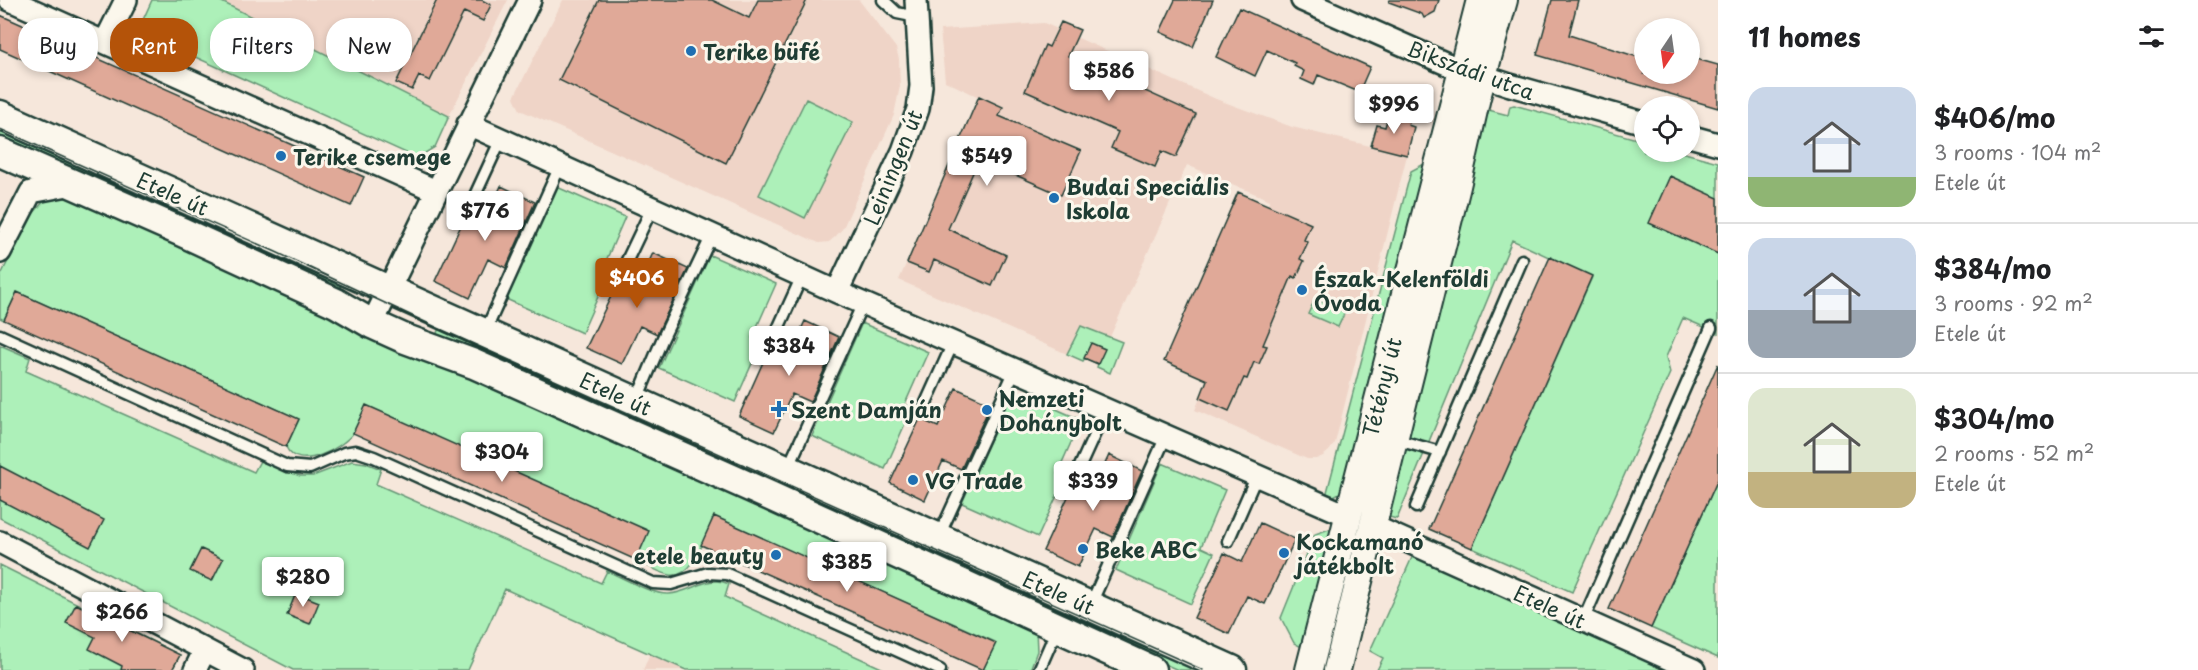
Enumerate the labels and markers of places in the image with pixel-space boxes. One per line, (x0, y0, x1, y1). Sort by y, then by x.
place label: Terike büfé (703, 35, 820, 67)
marker: Terike büfé (684, 44, 698, 58)
pin: $586 (1073, 51, 1145, 102)
pin: $996 (1358, 84, 1430, 135)
pin: $549 (951, 136, 1023, 187)
place label: Terike csemege (293, 140, 451, 172)
marker: Terike csemege (274, 149, 288, 163)
place label: Budai Speciális Iskola (1066, 170, 1229, 226)
pin: $776 (449, 191, 521, 242)
marker: Budai Speciális Iskola (1047, 191, 1061, 205)
pin: $406 (601, 258, 673, 309)
place label: Észak-Kelenföldi Óvoda (1314, 262, 1489, 318)
marker: Észak-Kelenföldi Óvoda (1295, 283, 1309, 297)
pin: $384 (753, 326, 825, 377)
place label: Nemzeti Dohánybolt (999, 382, 1122, 438)
place label: Szent Damján (791, 393, 942, 425)
marker: Szent Damján (772, 402, 786, 416)
marker: Nemzeti Dohánybolt (980, 403, 994, 417)
pin: $304 (466, 432, 538, 483)
pin: $339 (1057, 461, 1129, 512)
place label: VG Trade (925, 464, 1023, 496)
marker: VG Trade (906, 473, 920, 487)
place label: Kockamanó játékbolt (1293, 525, 1423, 581)
place label: Beke ABC (1095, 533, 1197, 565)
place label: etele beauty (634, 539, 764, 571)
pin: $385 (811, 542, 883, 593)
marker: Beke ABC (1076, 542, 1090, 556)
marker: Kockamanó játékbolt (1277, 546, 1291, 560)
marker: etele beauty (769, 548, 783, 562)
pin: $280 (267, 557, 339, 608)
pin: $266 (86, 592, 158, 643)

